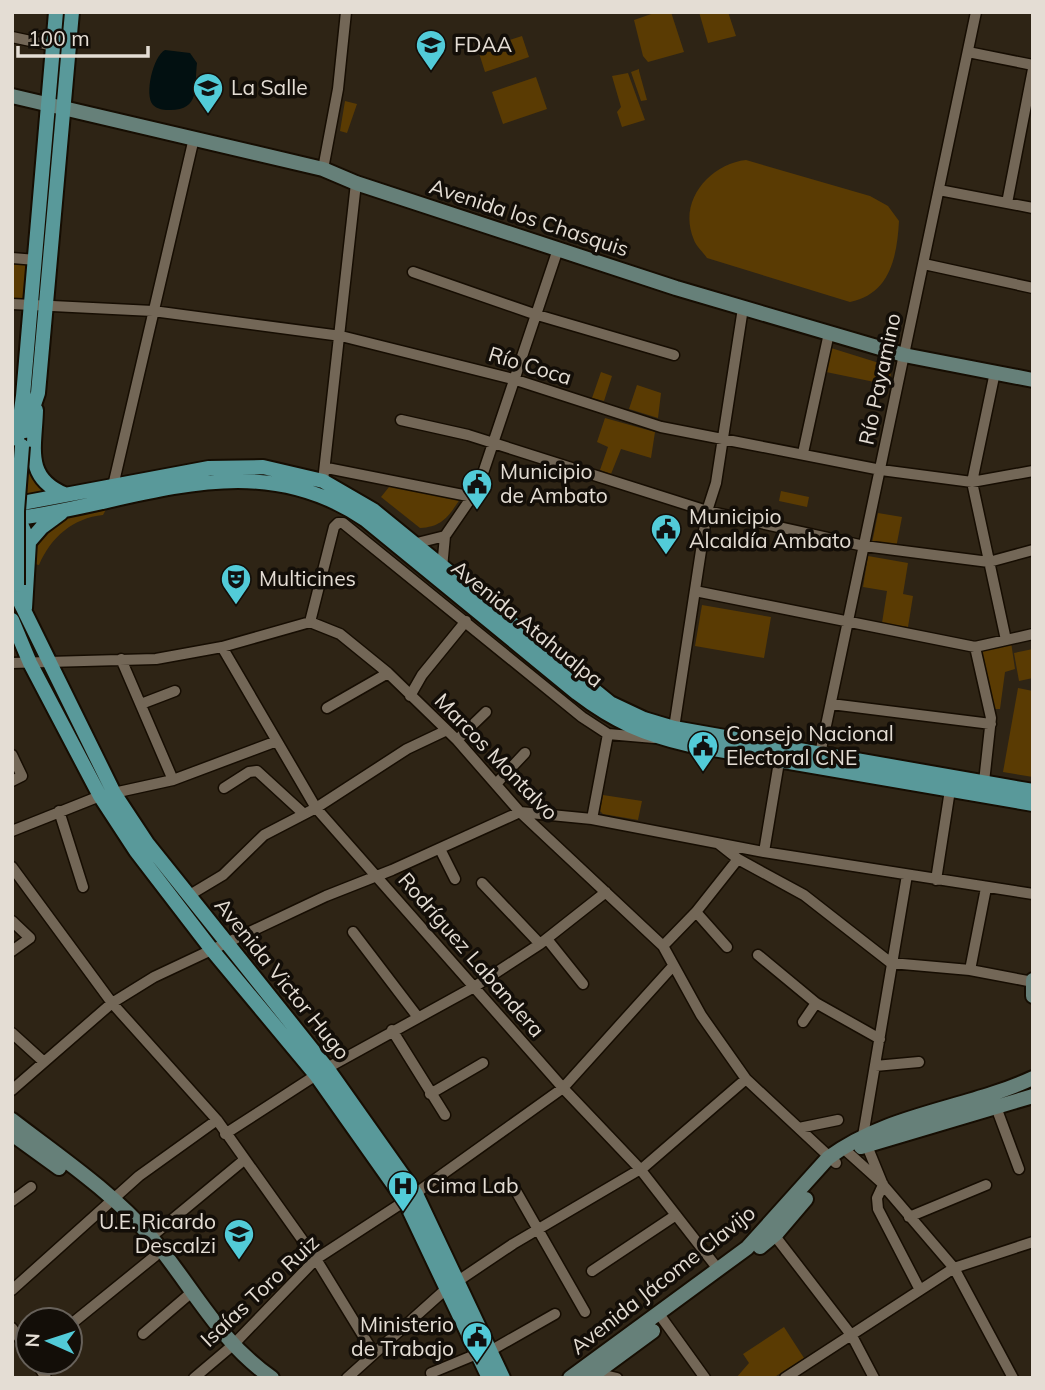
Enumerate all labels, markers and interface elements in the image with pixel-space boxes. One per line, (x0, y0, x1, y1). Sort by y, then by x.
scale bar (18, 14, 147, 58)
text: 100 m (28, 25, 90, 51)
school or university icon: FDAA (414, 28, 448, 72)
place label: FDAA (454, 31, 513, 57)
school or university icon: La Salle (191, 71, 225, 115)
place label: La Salle (231, 74, 308, 100)
street label: Avenida los Chasquis (426, 173, 632, 262)
street label: Río Payamino (852, 311, 906, 447)
street label: Río Coca (486, 340, 575, 390)
place label: Municipio de Ambato (500, 458, 608, 508)
public building icon: Municipio de Ambato (460, 467, 494, 511)
place label: Municipio Alcaldía Ambato (689, 503, 851, 553)
public building icon: Municipio Alcaldía Ambato (649, 512, 683, 556)
street label: Avenida Atahualpa (447, 554, 609, 692)
theatre icon: Multicines (219, 562, 253, 606)
place label: Multicines (259, 565, 356, 591)
street label: Marcos Montalvo (430, 687, 564, 825)
place label: Consejo Nacional Electoral CNE (726, 720, 894, 770)
public building icon: Consejo Nacional Electoral CNE (686, 729, 720, 773)
street label: Rodríguez Labandera (393, 867, 550, 1042)
street label: Avenida Victor Hugo (210, 892, 356, 1064)
hospital icon: Cima Lab (386, 1169, 420, 1213)
place label: Cima Lab (426, 1172, 519, 1198)
street label: Avenida Jácome Clavijo (565, 1199, 760, 1359)
place label: U.E. Ricardo Descalzi (99, 1208, 216, 1258)
school or university icon: U.E. Ricardo Descalzi (222, 1217, 256, 1261)
street label: Isaías Toro Ruiz (195, 1229, 324, 1352)
north arrow (14, 1306, 84, 1376)
place label: Ministerio de Trabajo (351, 1311, 454, 1361)
public building icon: Ministerio de Trabajo (460, 1320, 494, 1364)
text: N (20, 1332, 44, 1348)

